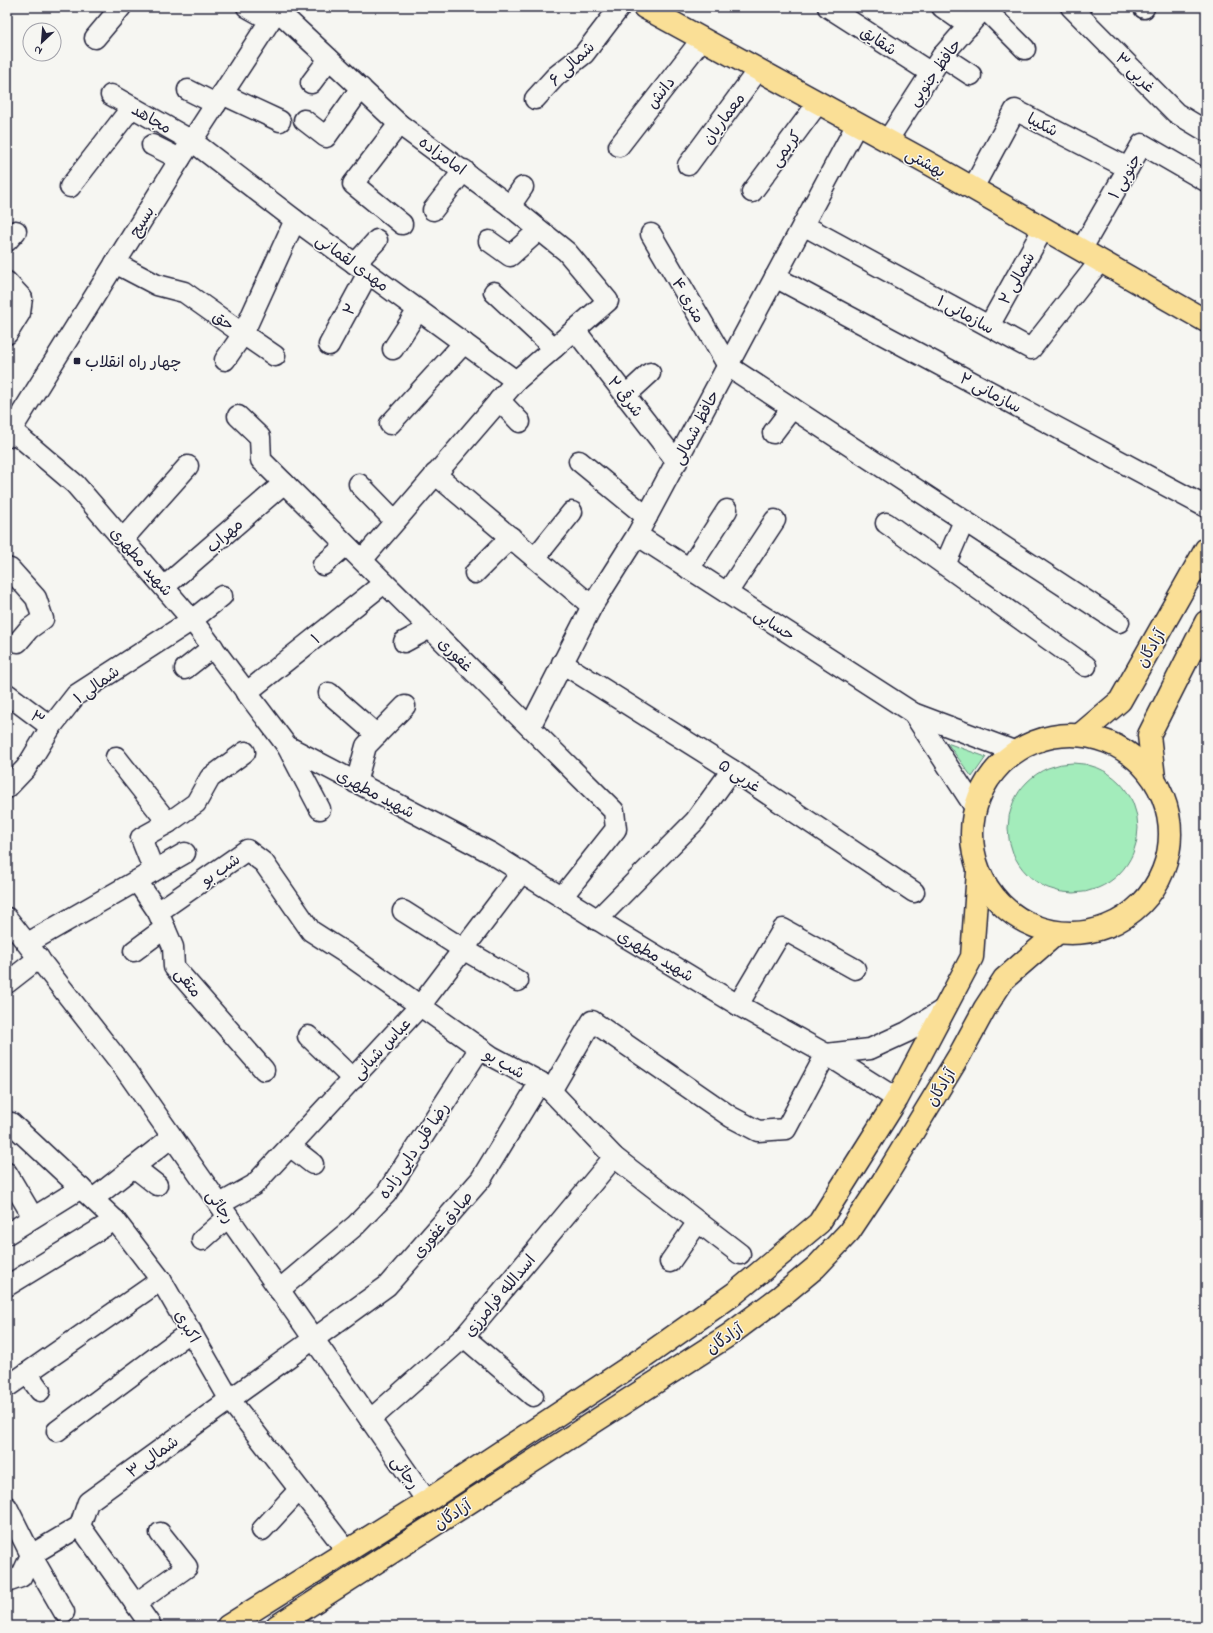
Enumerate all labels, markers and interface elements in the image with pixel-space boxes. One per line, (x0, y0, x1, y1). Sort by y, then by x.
street label: شقایق (855, 21, 901, 62)
north arrow (22, 22, 62, 62)
street label: حافظ جنوبی (903, 34, 968, 112)
street label: شمالی ۶ (544, 36, 601, 93)
text: N (31, 41, 45, 59)
street label: ۳ غربی (1109, 48, 1160, 99)
street label: دانش (641, 72, 682, 114)
street label: معماریان (697, 88, 752, 150)
street label: مجاهد (127, 99, 175, 141)
street label: شکیبا (1022, 108, 1062, 144)
street label: کریمی (765, 126, 808, 173)
street label: امامزاده (413, 131, 471, 182)
street label: بهشتی (900, 143, 950, 185)
street label: ۱ جنوبی (1103, 150, 1148, 204)
street label: بسیج (124, 202, 162, 242)
street label: مهدی لقمانی (310, 229, 394, 298)
street label: شمالی ۲ (993, 248, 1042, 310)
street label: ۴ متری (665, 274, 710, 328)
street label: سازمانی ۱ (932, 290, 998, 341)
street label: ۲ (338, 300, 364, 320)
street label: حق (207, 305, 239, 338)
place label: چهار راه انقلاب (85, 351, 181, 375)
marker: چهار راه انقلاب (72, 356, 82, 366)
street label: سازمانی ۲ (955, 367, 1025, 420)
street label: ۲ شرقی (601, 372, 648, 423)
street label: حافظ شمالی (667, 386, 726, 470)
street label: مهراب (201, 514, 249, 560)
street label: شهید مطهری (103, 522, 178, 602)
street label: حسابی (749, 604, 799, 648)
street label: آزادگان (1131, 624, 1173, 673)
street label: ۱ (306, 628, 326, 651)
street label: غفوری (432, 632, 478, 678)
street label: ۱ شمالی (69, 661, 125, 711)
street label: ۳ (24, 705, 49, 732)
street label: ۵ غربی (713, 754, 765, 799)
street label: شهید مطهری (332, 764, 418, 825)
street label: شب بو (195, 848, 246, 894)
street label: شهید مطهری (612, 924, 698, 989)
street label: متقی (168, 963, 207, 1003)
street label: عباس شبانی (347, 1013, 418, 1086)
street label: شب بو (477, 1042, 529, 1086)
street label: آزادگان (921, 1063, 963, 1112)
street label: رضا قلی دایی زاده (373, 1098, 456, 1204)
street label: رجائی (199, 1185, 240, 1229)
street label: صادق غفوری (407, 1186, 480, 1264)
street label: اسدالله فرامرزی (459, 1250, 542, 1343)
street label: اکبری (167, 1306, 205, 1348)
street label: آزادگان (701, 1318, 750, 1361)
street label: ۳ شمالی (122, 1430, 184, 1485)
street label: رجائی (384, 1451, 425, 1495)
street label: آزادگان (429, 1494, 478, 1537)

